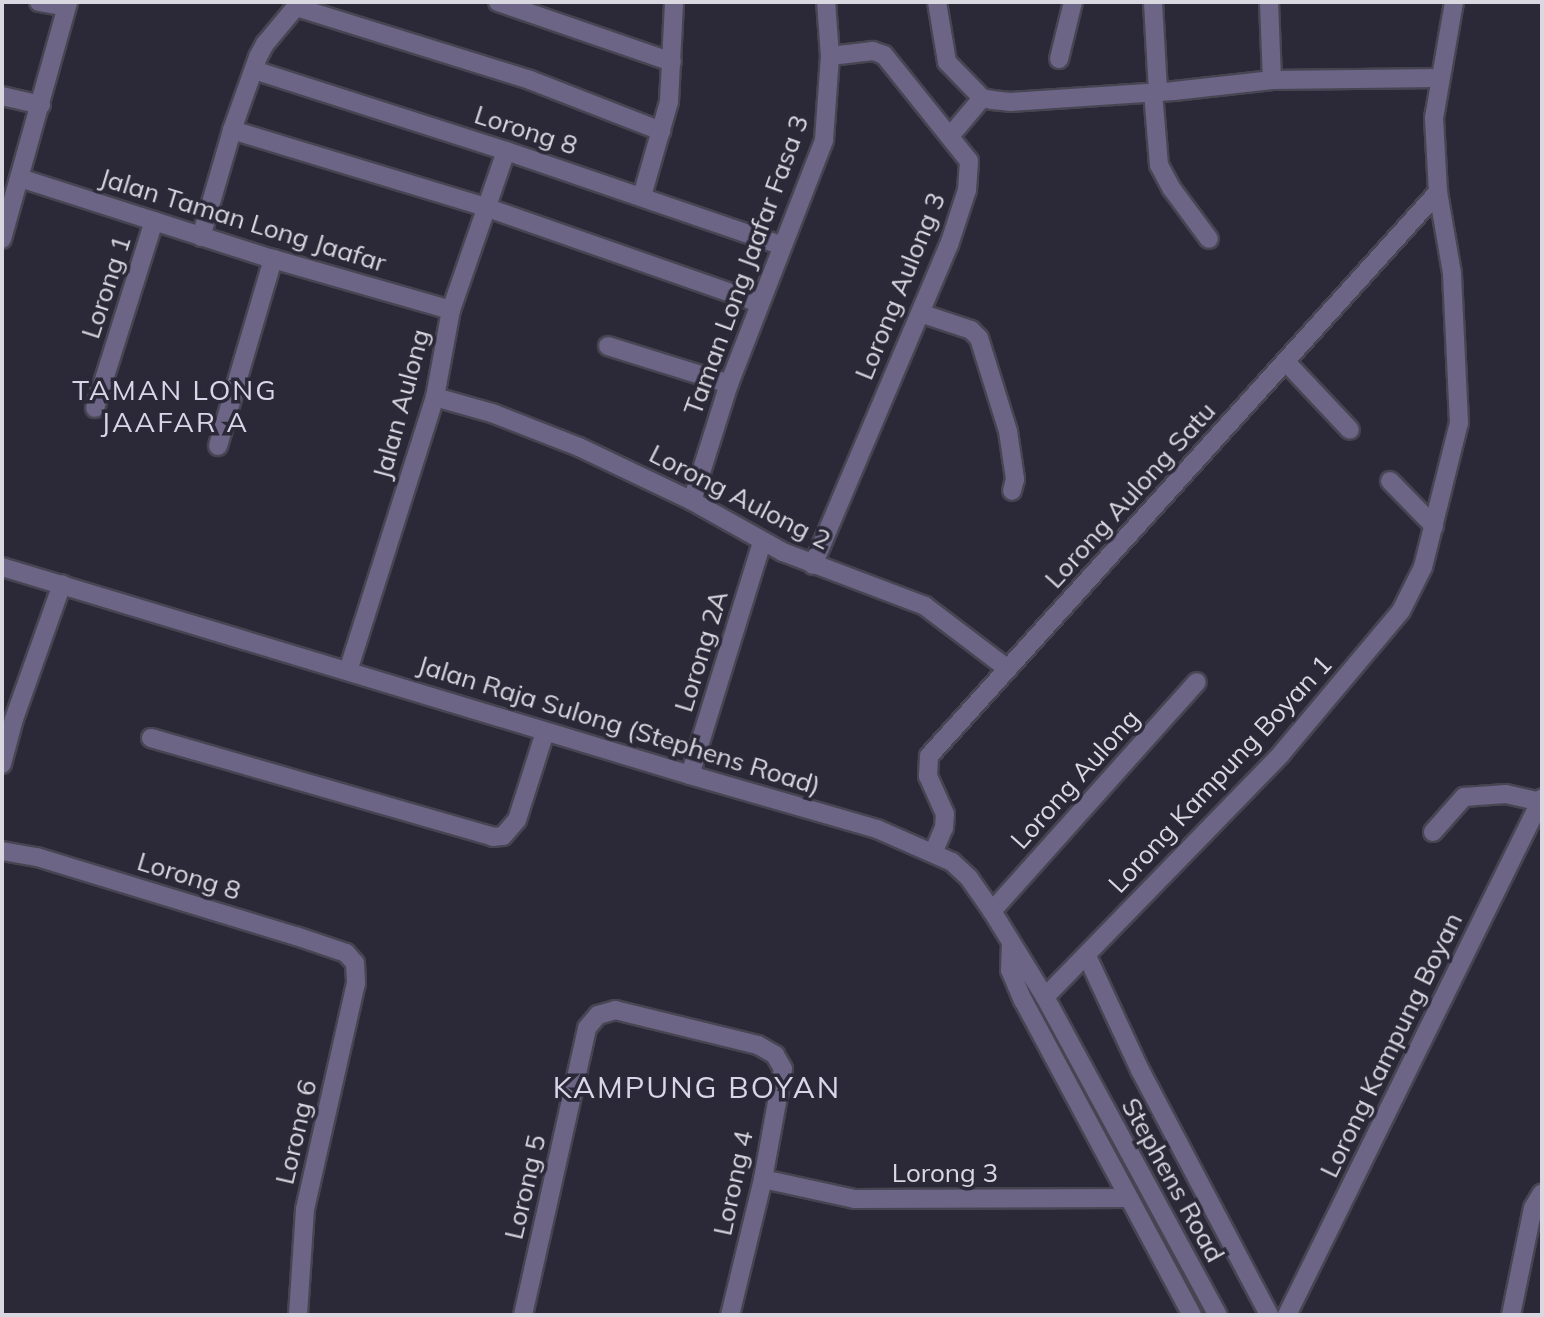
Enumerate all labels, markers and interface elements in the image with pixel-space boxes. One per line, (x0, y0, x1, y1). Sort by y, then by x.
street label: Lorong 8 (471, 99, 581, 161)
street label: Taman Long Jaafar Fasa 3 (677, 111, 815, 419)
street label: Jalan Taman Long Jaafar (96, 162, 390, 278)
street label: Lorong Aulong 3 (848, 188, 952, 384)
street label: Lorong 1 (75, 232, 137, 342)
street label: Jalan Aulong (366, 326, 436, 482)
district label: TAMAN LONG JAAFAR A (74, 373, 276, 439)
street label: Lorong Aulong Satu (1038, 396, 1222, 594)
street label: Lorong Aulong 2 (644, 438, 836, 556)
street label: Lorong 2A (668, 586, 734, 716)
street label: Jalan Raja Sulong (Stephens Road) (414, 649, 824, 801)
street label: Lorong Kampung Boyan 1 (1102, 649, 1338, 899)
street label: Lorong Aulong (1004, 703, 1146, 855)
street label: Lorong 8 (134, 846, 244, 906)
street label: Lorong Kampung Boyan (1313, 908, 1469, 1182)
district label: KAMPUNG BOYAN (554, 1069, 840, 1105)
street label: Lorong 6 (269, 1077, 323, 1187)
street label: Stephens Road (1115, 1092, 1231, 1268)
street label: Lorong 4 (707, 1128, 759, 1238)
street label: Lorong 5 (498, 1132, 552, 1242)
street label: Lorong 3 (892, 1157, 998, 1189)

